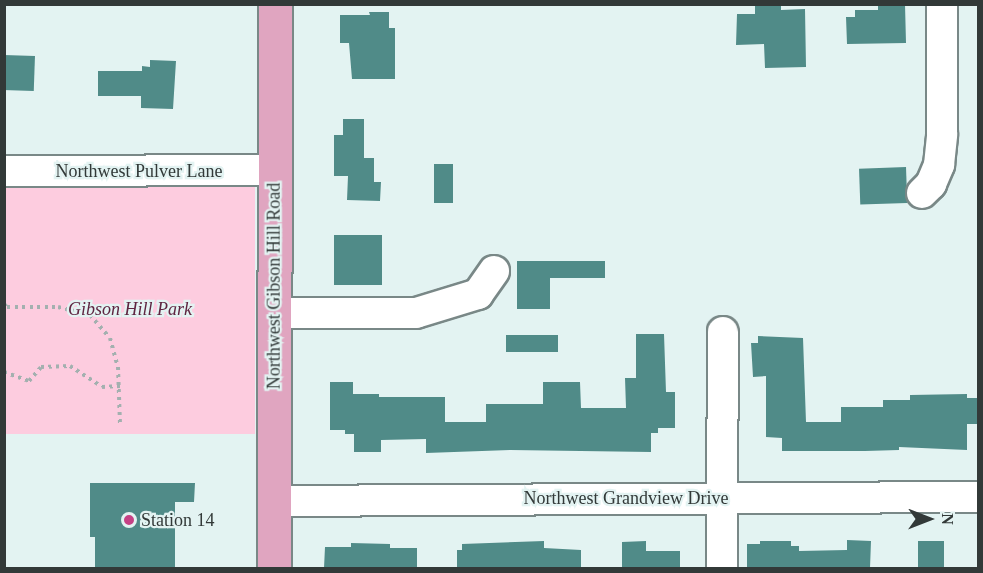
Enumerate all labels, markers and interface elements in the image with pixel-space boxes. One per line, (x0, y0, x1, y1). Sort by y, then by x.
street label: Northwest Pulver Lane (56, 160, 222, 182)
street label: Northwest Gibson Hill Road (263, 183, 285, 389)
park label: Gibson Hill Park (68, 298, 192, 320)
street label: Northwest Grandview Drive (524, 487, 728, 509)
north arrow (899, 489, 959, 549)
place label: Station 14 (141, 509, 215, 531)
marker: Station 14 (122, 513, 136, 527)
text: N (939, 513, 956, 525)

